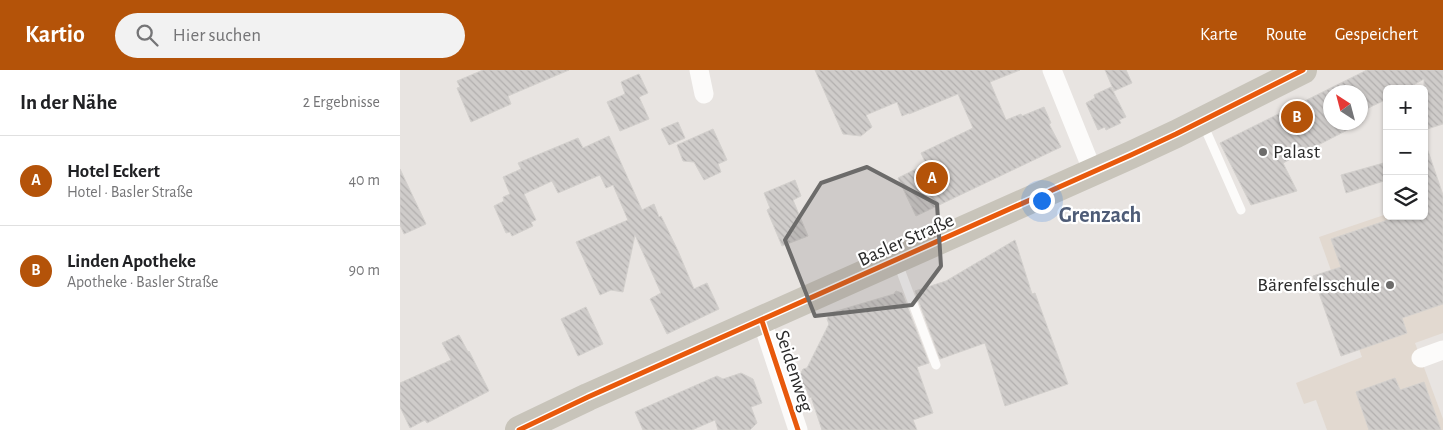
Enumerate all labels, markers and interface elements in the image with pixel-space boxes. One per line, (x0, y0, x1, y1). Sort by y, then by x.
search box (115, 13, 465, 58)
icon: search (133, 21, 161, 49)
text: Kartio (25, 23, 85, 47)
text: Hier suchen (173, 26, 261, 45)
text: Karte (1200, 26, 1237, 44)
text: Route (1265, 26, 1307, 44)
text: Gespeichert (1335, 26, 1418, 44)
north arrow (1323, 85, 1368, 130)
map controls (1383, 85, 1428, 220)
button: + (1383, 85, 1428, 130)
text: In der Nähe (20, 92, 117, 113)
text: 2 Ergebnisse (303, 94, 380, 110)
pin: B (1281, 98, 1313, 136)
button: − (1383, 130, 1428, 175)
place label: Palast (1273, 142, 1321, 162)
marker: Palast (1257, 146, 1269, 158)
pin: A (916, 159, 948, 197)
text: Hotel Eckert (67, 162, 160, 181)
text: A (31, 172, 41, 188)
text: 40 m (348, 172, 380, 188)
button: layers (1383, 175, 1428, 220)
text: Hotel · Basler Straße (67, 184, 193, 200)
your location (1029, 188, 1055, 214)
district label: Grenzach (1059, 204, 1141, 226)
street label: Basler Straße (855, 210, 957, 270)
text: Linden Apotheke (67, 252, 196, 271)
text: B (31, 262, 41, 278)
text: 90 m (349, 262, 380, 278)
text: Apotheke · Basler Straße (67, 274, 218, 290)
place label: Bärenfelsschule (1257, 275, 1380, 295)
marker: Bärenfelsschule (1384, 279, 1396, 291)
street label: Seidenweg (771, 328, 817, 415)

